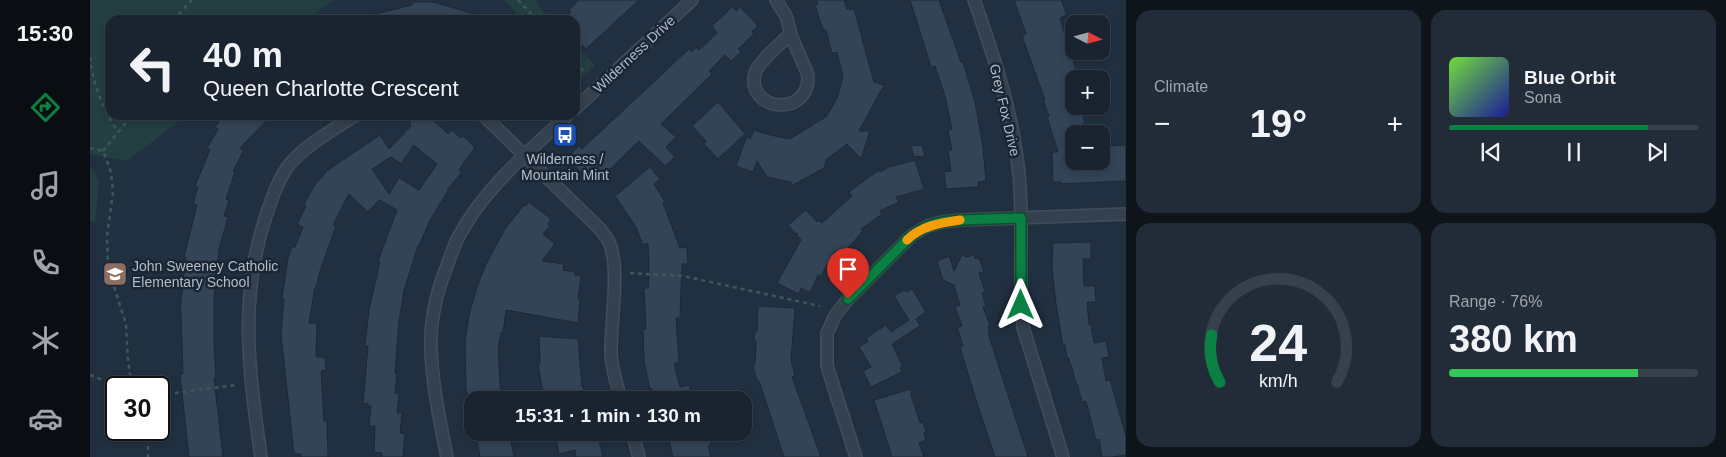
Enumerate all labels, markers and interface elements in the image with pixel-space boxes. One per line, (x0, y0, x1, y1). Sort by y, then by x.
street label: Wilderness Drive (590, 12, 678, 96)
north arrow (1065, 15, 1110, 60)
map controls (1065, 15, 1110, 170)
text: 15:30 (17, 21, 73, 46)
icon: left (120, 35, 185, 100)
text: 40 m (203, 35, 283, 74)
street label: Grey Fox Drive (987, 62, 1023, 158)
text: Blue Orbit (1524, 67, 1616, 88)
button: + (1065, 70, 1110, 115)
text: Queen Charlotte Crescent (203, 76, 459, 101)
text: Climate (1154, 78, 1208, 95)
text: Sona (1524, 89, 1561, 106)
icon: directions (28, 90, 63, 125)
text: 19° (1250, 103, 1307, 145)
text: − (1154, 108, 1170, 139)
text: + (1387, 108, 1403, 139)
bus stop icon: Wilderness / Mountain Mint (552, 122, 578, 148)
button: − (1065, 125, 1110, 170)
icon: previous (1477, 138, 1505, 166)
icon: pause (1560, 138, 1588, 166)
icon: next (1643, 138, 1671, 166)
place label: Wilderness / Mountain Mint (521, 151, 609, 183)
icon: music (28, 168, 63, 203)
icon: phone (28, 245, 63, 280)
pin (827, 248, 869, 299)
icon: arrive (834, 255, 862, 283)
place label: John Sweeney Catholic Elementary School (132, 258, 278, 290)
school or university icon: John Sweeney Catholic Elementary School (102, 261, 128, 287)
position arrow (994, 278, 1046, 330)
text: Range · 76% (1449, 293, 1542, 310)
text: 24 (1250, 314, 1307, 372)
text: 380 km (1449, 318, 1578, 360)
icon: climate (28, 323, 63, 358)
text: km/h (1259, 371, 1298, 391)
speed limit sign: 30 (105, 376, 170, 441)
icon: car (28, 401, 63, 436)
text: 15:31 · 1 min · 130 m (515, 405, 701, 426)

